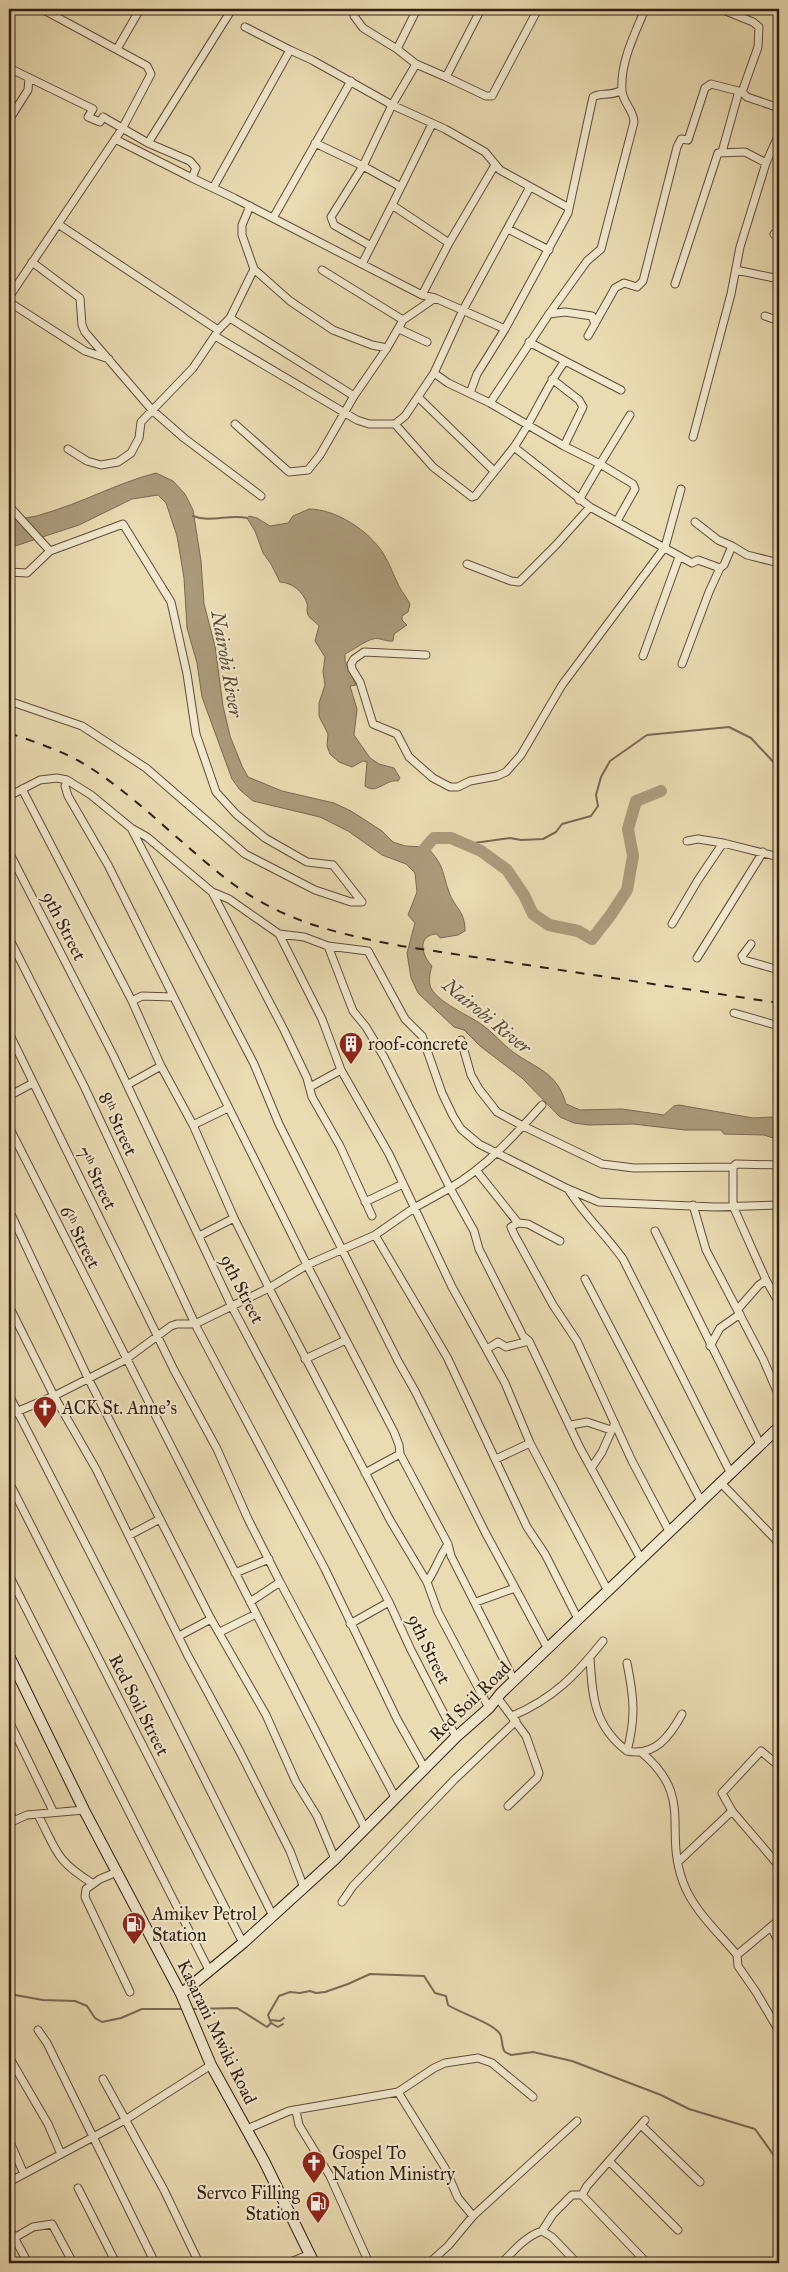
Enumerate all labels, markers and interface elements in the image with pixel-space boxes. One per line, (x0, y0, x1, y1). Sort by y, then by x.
water label: Nairobi River (206, 608, 248, 720)
street label: 9th Street (37, 888, 91, 965)
water label: Nairobi River (437, 973, 537, 1059)
building icon: roof=concrete (338, 1031, 364, 1065)
place label: roof=concrete (368, 1033, 468, 1055)
street label: 8ᵗʰ Street (94, 1089, 142, 1160)
street label: 7ᵗʰ Street (72, 1143, 122, 1214)
street label: 6ᵗʰ Street (55, 1202, 105, 1272)
street label: 9th Street (215, 1251, 269, 1328)
church icon: ACK St. Anne's (32, 1395, 58, 1429)
place label: ACK St. Anne's (61, 1397, 177, 1419)
street label: 9th Street (403, 1611, 456, 1688)
street label: Red Soil Street (104, 1651, 174, 1760)
street label: Red Soil Road (425, 1657, 515, 1745)
place label: Amikev Petrol Station (151, 1903, 257, 1946)
fuel station icon: Amikev Petrol Station (121, 1911, 147, 1945)
street label: Kasarani Mwiki Road (172, 1956, 262, 2108)
place label: Gospel To Nation Ministry (332, 2142, 455, 2185)
church icon: Gospel To Nation Ministry (301, 2150, 327, 2184)
place label: Servco Filling Station (196, 2182, 301, 2225)
fuel station icon: Servco Filling Station (305, 2190, 331, 2224)

